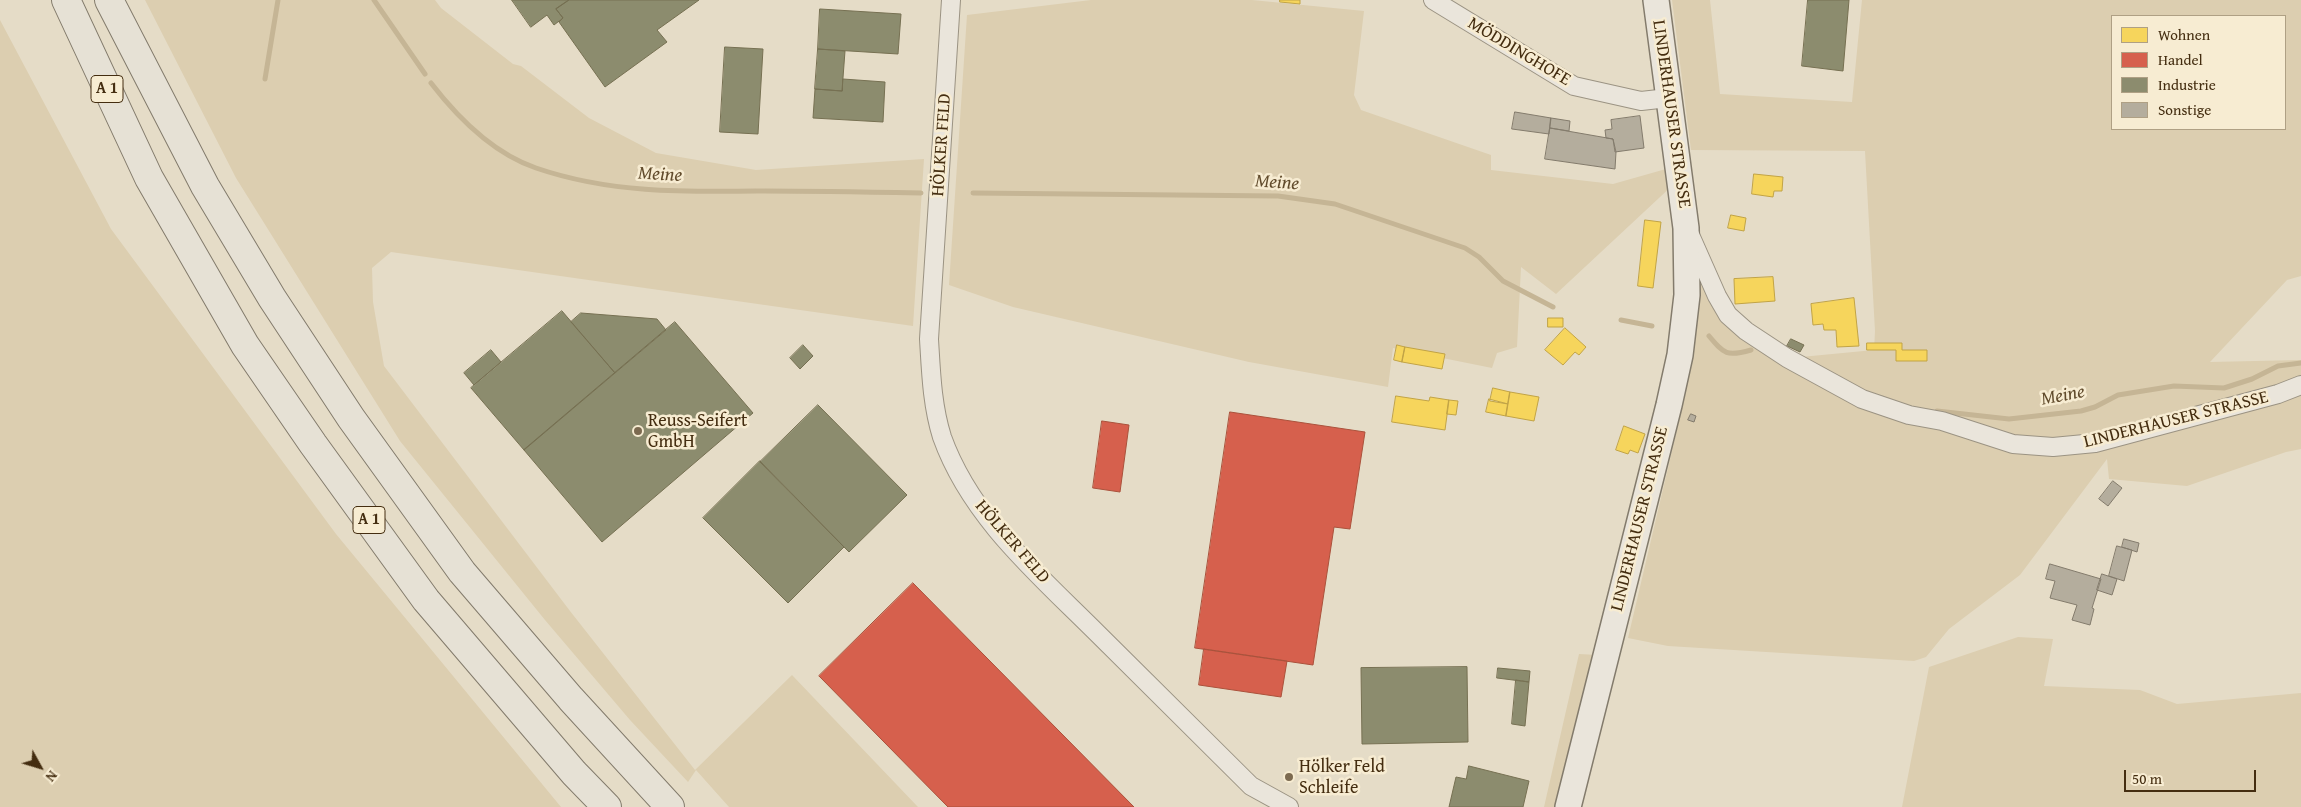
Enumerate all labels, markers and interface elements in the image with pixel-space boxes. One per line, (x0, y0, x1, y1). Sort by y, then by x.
street label: MÖDDINGHOFE (1464, 13, 1574, 91)
legend (2111, 15, 2286, 130)
street label: LINDERHAUSER STRASSE (1647, 19, 1695, 209)
text: Wohnen (2158, 24, 2210, 45)
text: Handel (2158, 49, 2203, 70)
text: Industrie (2158, 74, 2216, 95)
road number: A 1 (91, 76, 123, 102)
street label: HÖLKER FELD (928, 93, 956, 197)
text: Sonstige (2158, 99, 2211, 120)
water label: Meine (637, 162, 683, 188)
water label: Meine (1254, 170, 1300, 196)
water label: Meine (2039, 381, 2087, 411)
street label: LINDERHAUSER STRASSE (2081, 387, 2271, 453)
place label: Reuss-Seifert GmbH (648, 410, 747, 452)
street label: LINDERHAUSER STRASSE (1607, 424, 1673, 614)
marker: Reuss-Seifert GmbH (632, 425, 644, 437)
street label: HÖLKER FELD (970, 496, 1054, 588)
road number: A 1 (353, 506, 385, 534)
north arrow (15, 742, 65, 792)
place label: Hölker Feld Schleife (1299, 756, 1385, 799)
scale bar (2126, 760, 2258, 792)
text: N (41, 767, 62, 786)
text: 50 m (2132, 768, 2162, 789)
marker: Hölker Feld Schleife (1283, 771, 1295, 783)

